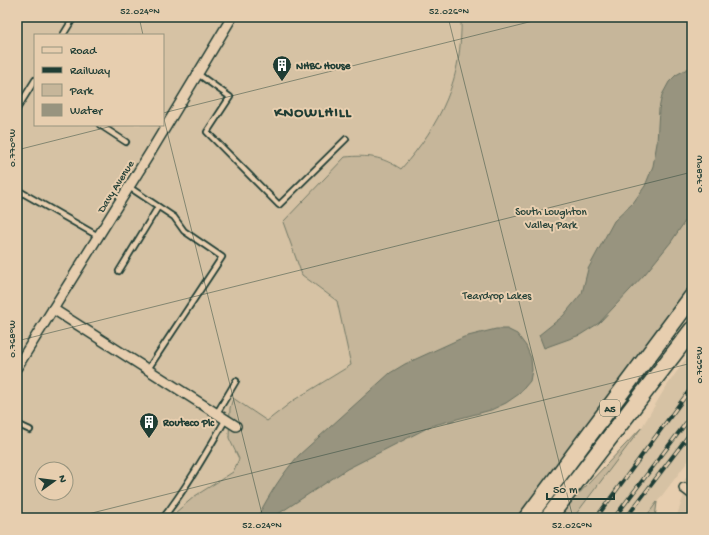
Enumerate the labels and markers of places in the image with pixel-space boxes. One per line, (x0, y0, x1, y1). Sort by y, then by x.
building icon: NHBC House (271, 54, 293, 82)
place label: NHBC House (296, 61, 352, 73)
building icon: Routeco Plc (138, 411, 160, 439)
place label: Routeco Plc (162, 417, 215, 430)

